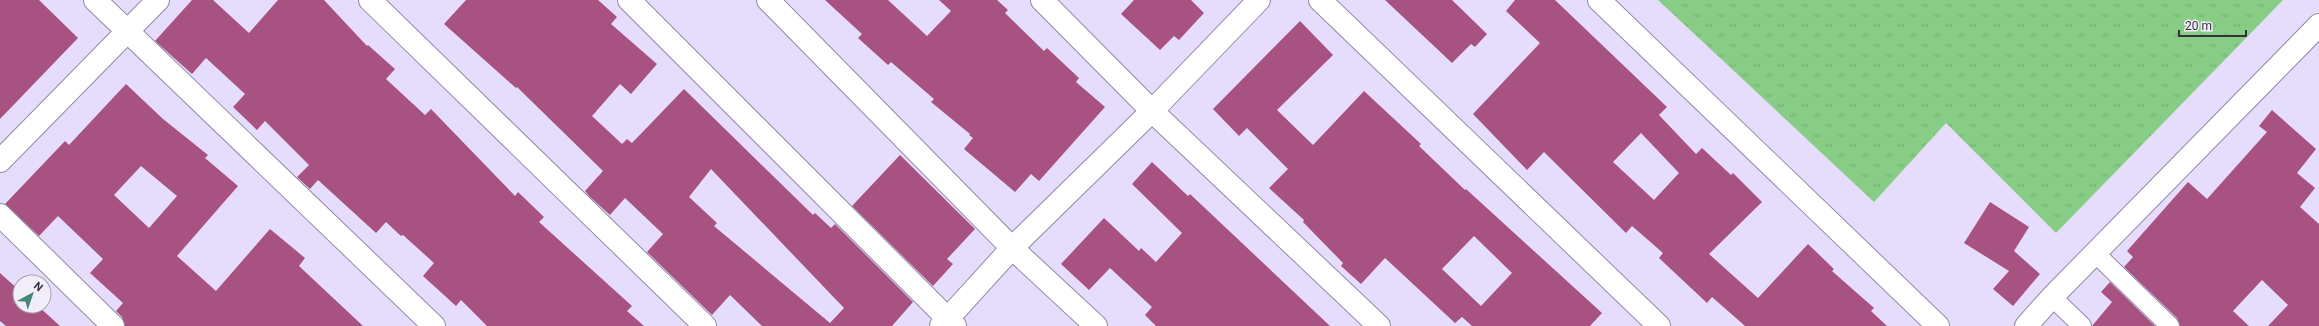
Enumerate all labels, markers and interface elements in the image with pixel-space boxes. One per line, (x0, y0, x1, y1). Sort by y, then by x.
scale bar (2179, 12, 2246, 38)
text: 20 m (2185, 19, 2212, 33)
north arrow (12, 274, 52, 314)
text: N (31, 279, 45, 294)

